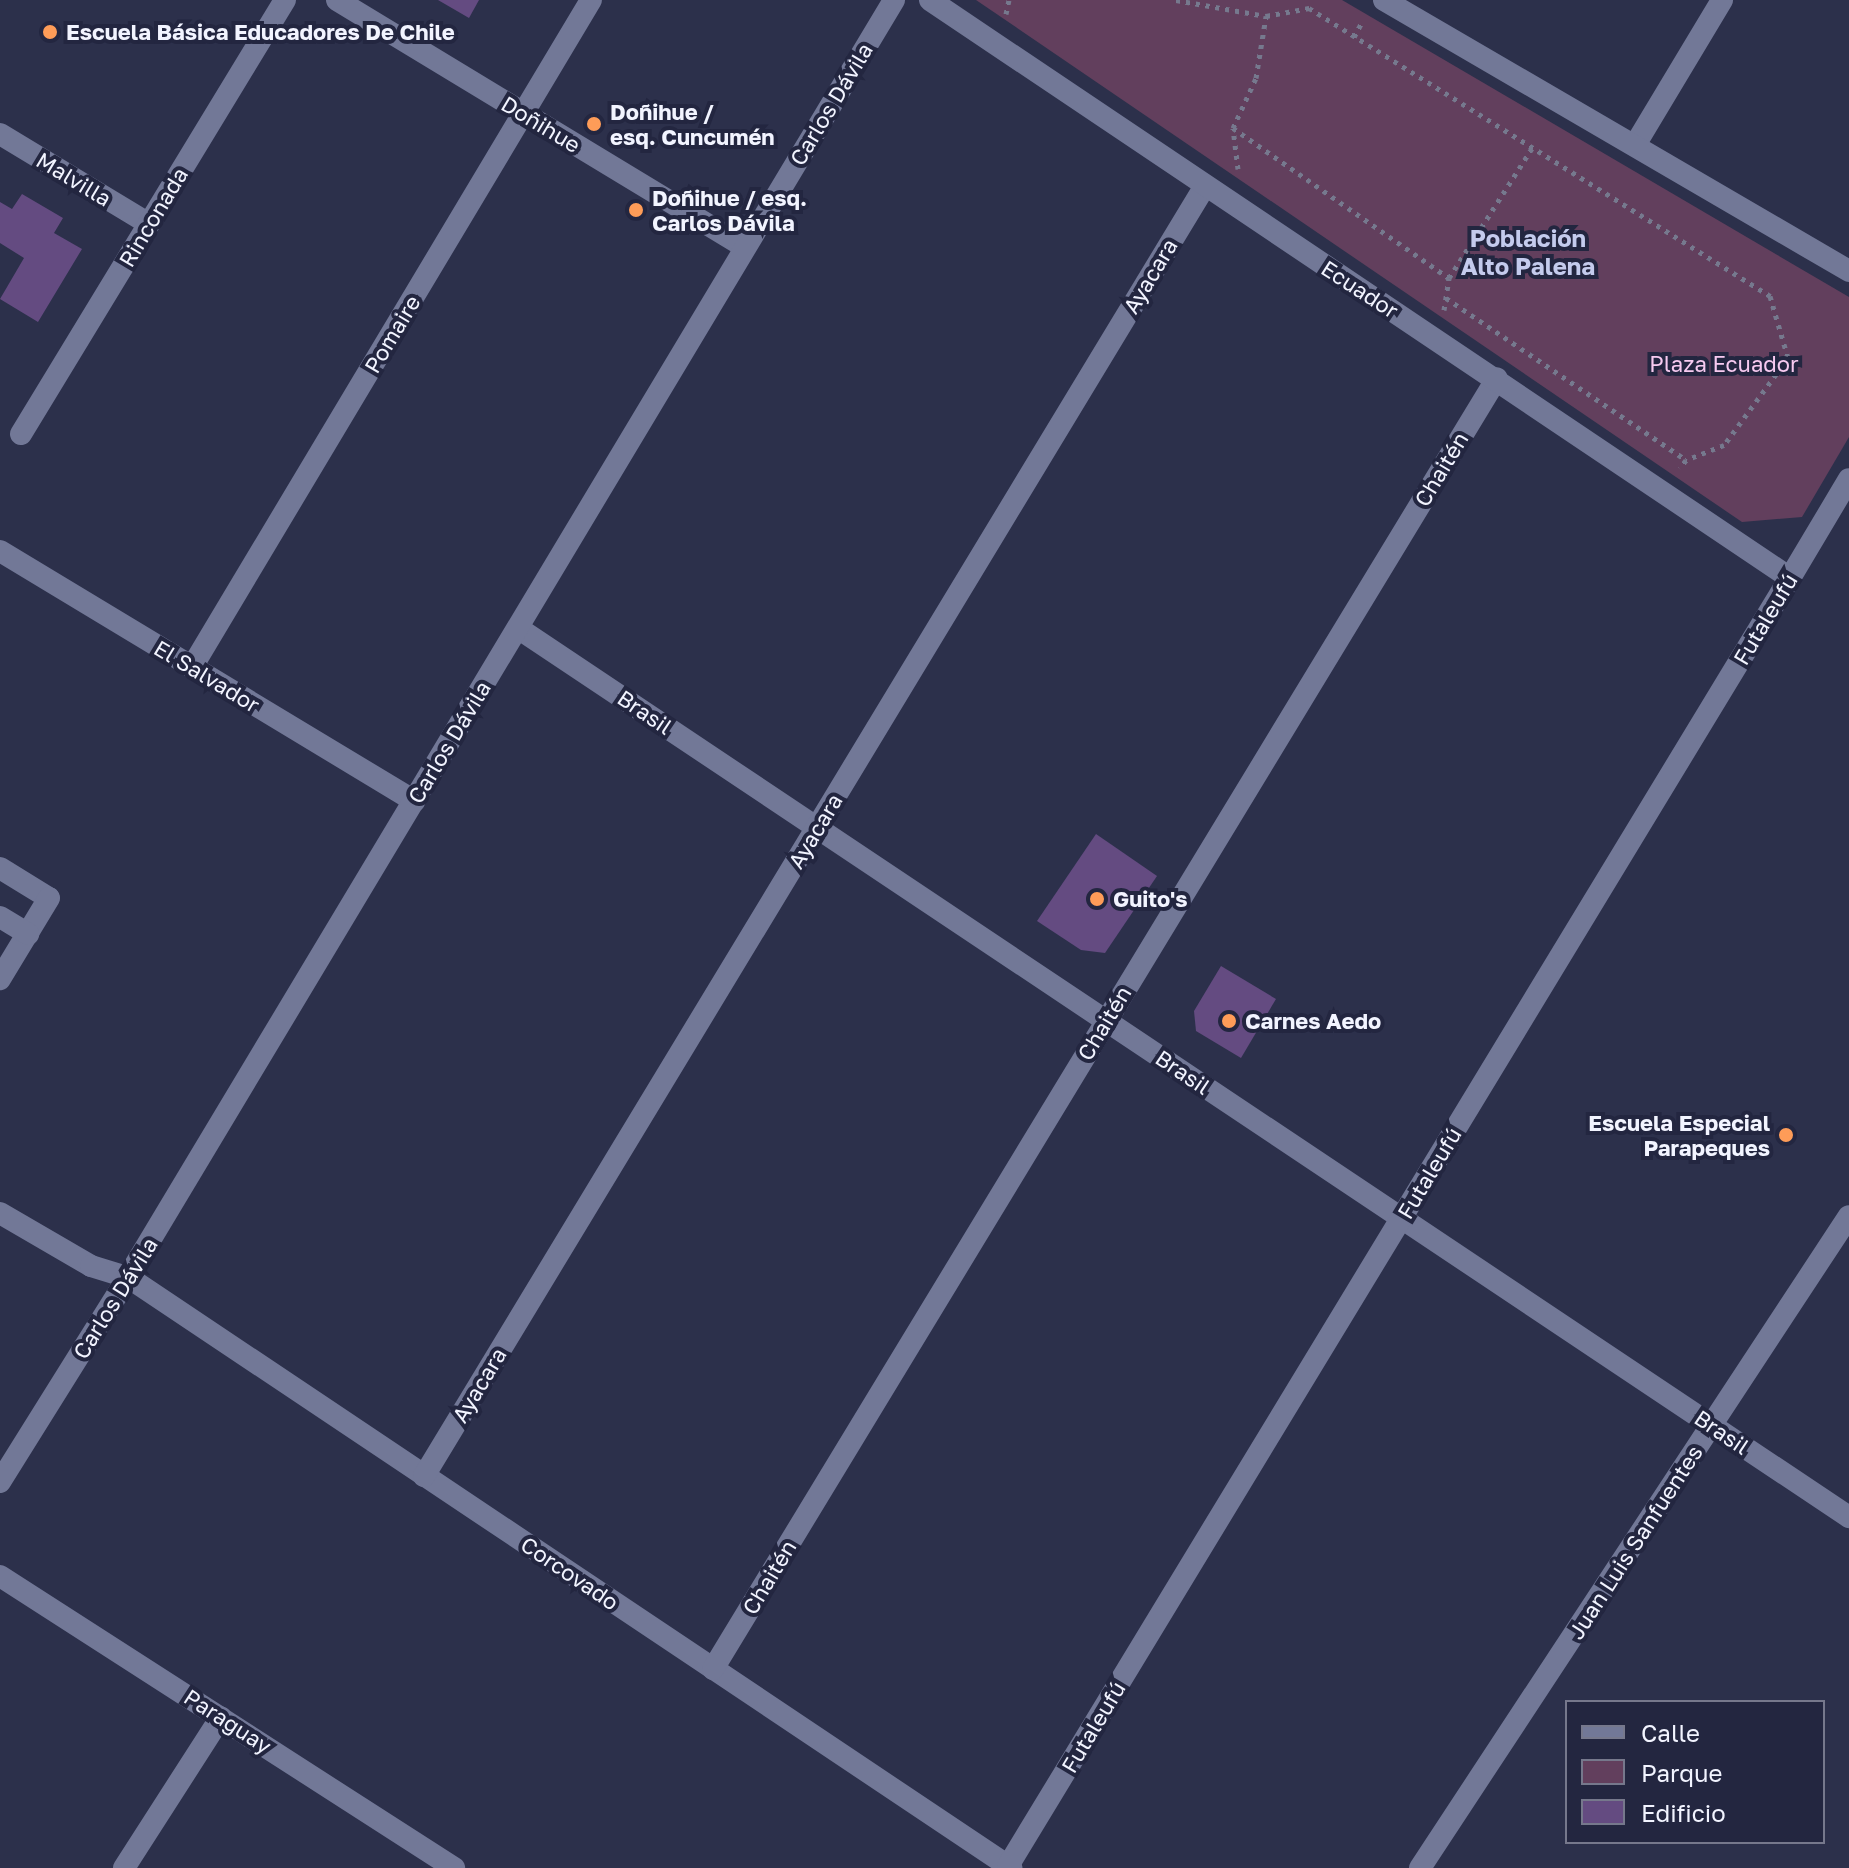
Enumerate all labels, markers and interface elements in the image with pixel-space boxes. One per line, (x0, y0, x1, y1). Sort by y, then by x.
place label: Escuela Básica Educadores De Chile (66, 19, 455, 45)
marker: Escuela Básica Educadores De Chile (41, 23, 59, 41)
street label: Carlos Dávila (784, 38, 878, 170)
street label: Doñihue (497, 90, 585, 158)
place label: Doñihue / esq. Cuncumén (610, 98, 775, 150)
marker: Doñihue / esq. Cuncumén (585, 115, 603, 133)
street label: Malvilla (32, 146, 116, 212)
street label: Rinconada (113, 162, 193, 272)
place label: Doñihue / esq. Carlos Dávila (652, 184, 807, 236)
marker: Doñihue / esq. Carlos Dávila (627, 201, 645, 219)
district label: Población Alto Palena (1461, 224, 1595, 280)
street label: Ayacara (1117, 234, 1183, 318)
street label: Ecuador (1317, 254, 1403, 324)
street label: Pomaire (358, 290, 426, 378)
park label: Plaza Ecuador (1649, 351, 1799, 377)
street label: Chaitén (1409, 427, 1473, 511)
street label: Futaleufú (1727, 569, 1803, 669)
street label: El Salvador (149, 634, 265, 718)
street label: Carlos Dávila (402, 676, 496, 808)
street label: Brasil (613, 684, 677, 740)
street label: Ayacara (782, 789, 848, 873)
place label: Guito's (1113, 886, 1188, 912)
marker: Guito's (1088, 890, 1106, 908)
street label: Chaitén (1072, 981, 1136, 1065)
place label: Carnes Aedo (1245, 1008, 1381, 1034)
marker: Carnes Aedo (1220, 1012, 1238, 1030)
street label: Brasil (1151, 1044, 1215, 1100)
place label: Escuela Especial Parapeques (1588, 1109, 1770, 1160)
street label: Futaleufú (1391, 1123, 1467, 1223)
marker: Escuela Especial Parapeques (1777, 1126, 1795, 1144)
street label: Carlos Dávila (67, 1232, 163, 1364)
street label: Ayacara (446, 1343, 512, 1427)
street label: Brasil (1690, 1404, 1754, 1460)
street label: Juan Luis Sanfuentes (1562, 1440, 1708, 1644)
street label: Corcovado (516, 1531, 624, 1615)
street label: Chaitén (737, 1535, 801, 1619)
street label: Futaleufú (1055, 1677, 1131, 1777)
street label: Paraguay (179, 1683, 277, 1759)
legend (1565, 1700, 1825, 1844)
text: Calle (1641, 1718, 1700, 1747)
text: Parque (1641, 1758, 1722, 1787)
text: Edificio (1641, 1798, 1726, 1827)

